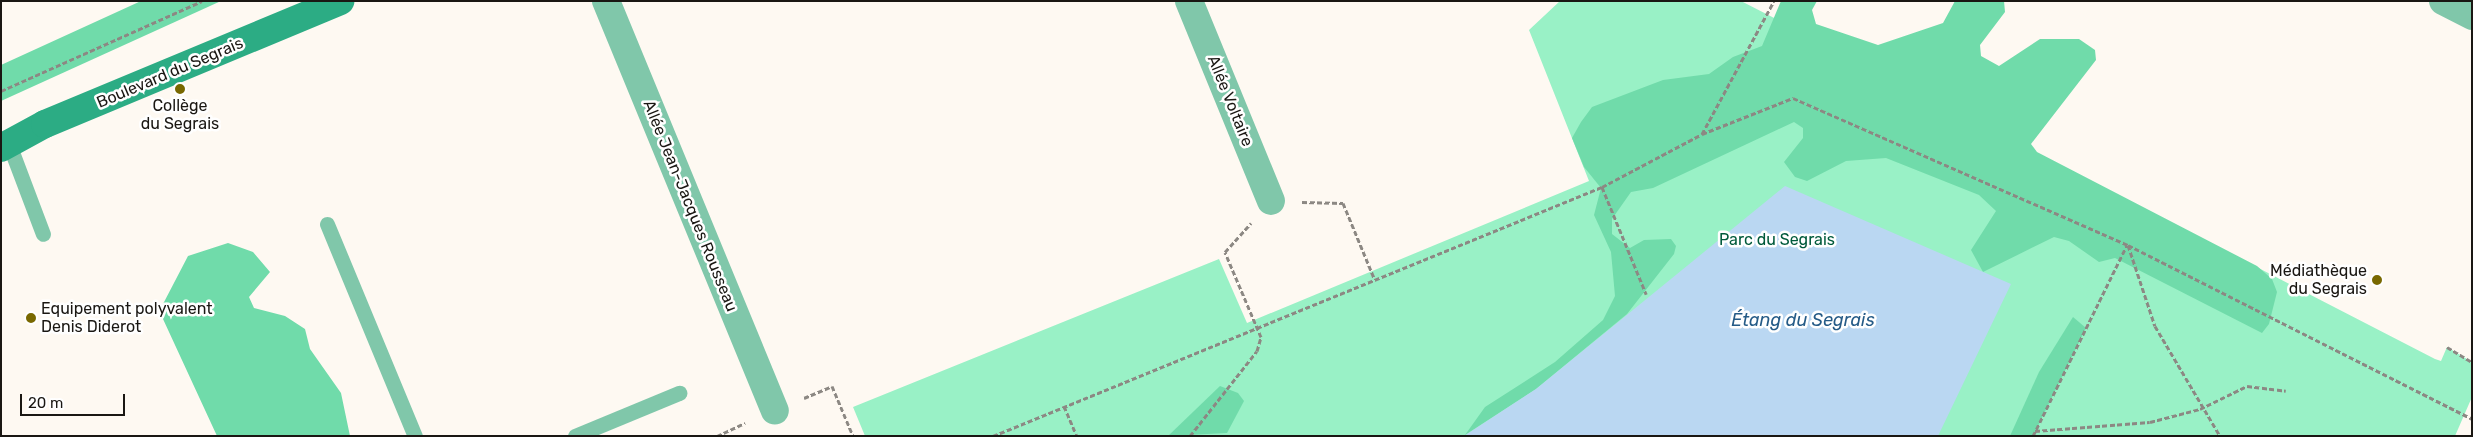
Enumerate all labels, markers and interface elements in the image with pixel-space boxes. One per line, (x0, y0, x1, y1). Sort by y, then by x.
street label: Boulevard du Segrais (94, 33, 246, 113)
street label: Allée Voltaire (1203, 52, 1257, 150)
marker: Collège du Segrais (174, 83, 186, 95)
place label: Collège du Segrais (141, 96, 219, 134)
street label: Allée Jean-Jacques Rousseau (639, 97, 741, 315)
park label: Parc du Segrais (1719, 230, 1835, 250)
place label: Médiathèque du Segrais (2270, 261, 2367, 299)
marker: Médiathèque du Segrais (2371, 274, 2383, 286)
place label: Equipement polyvalent Denis Diderot (41, 299, 213, 337)
water label: Étang du Segrais (1731, 309, 1875, 331)
marker: Equipement polyvalent Denis Diderot (25, 312, 37, 324)
scale bar (22, 384, 128, 416)
text: 20 m (28, 394, 63, 412)

